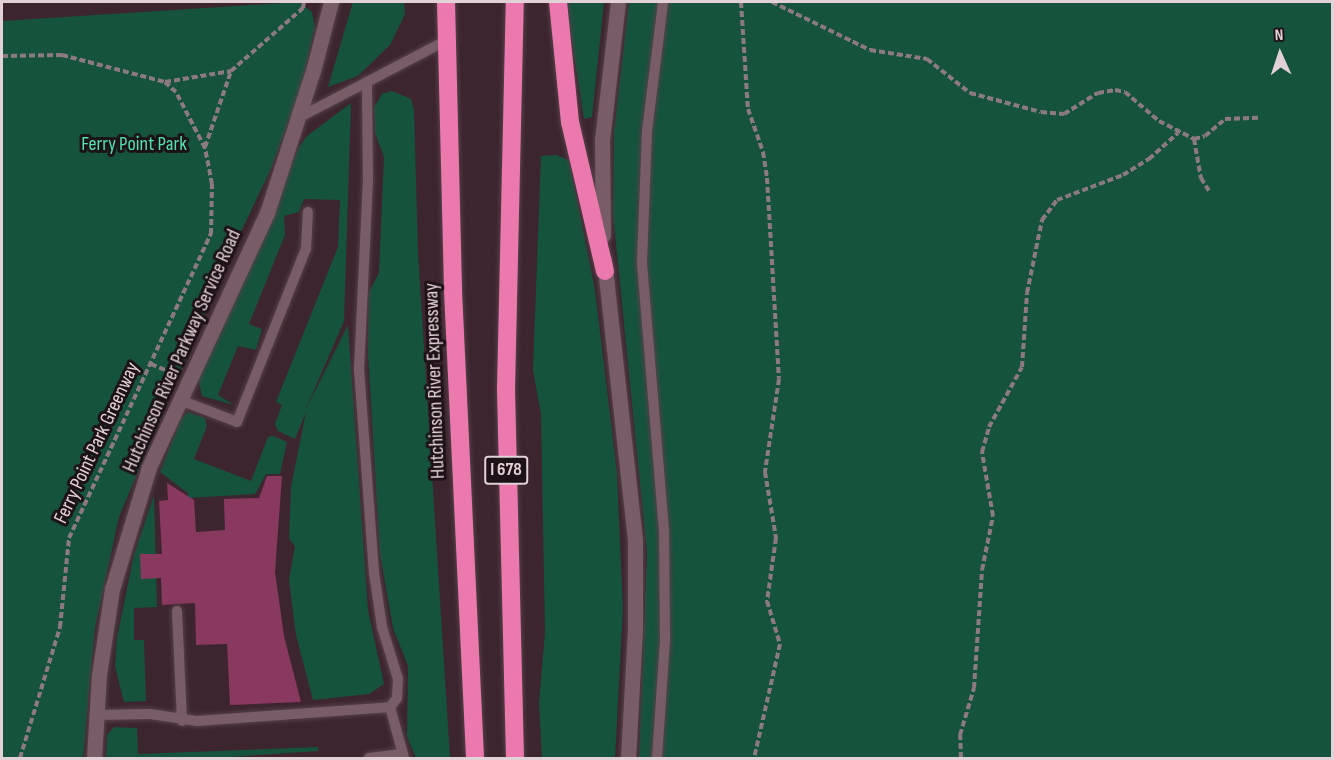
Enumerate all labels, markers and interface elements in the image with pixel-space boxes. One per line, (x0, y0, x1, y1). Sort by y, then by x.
north arrow (1250, 24, 1310, 84)
text: N (1274, 26, 1284, 45)
park label: Ferry Point Park (81, 132, 187, 156)
street label: Hutchinson River Parkway Service Road (118, 226, 246, 476)
street label: Hutchinson River Expressway (420, 283, 450, 479)
street label: Ferry Point Park Greenway (49, 359, 145, 527)
road number: I 678 (484, 455, 528, 485)

